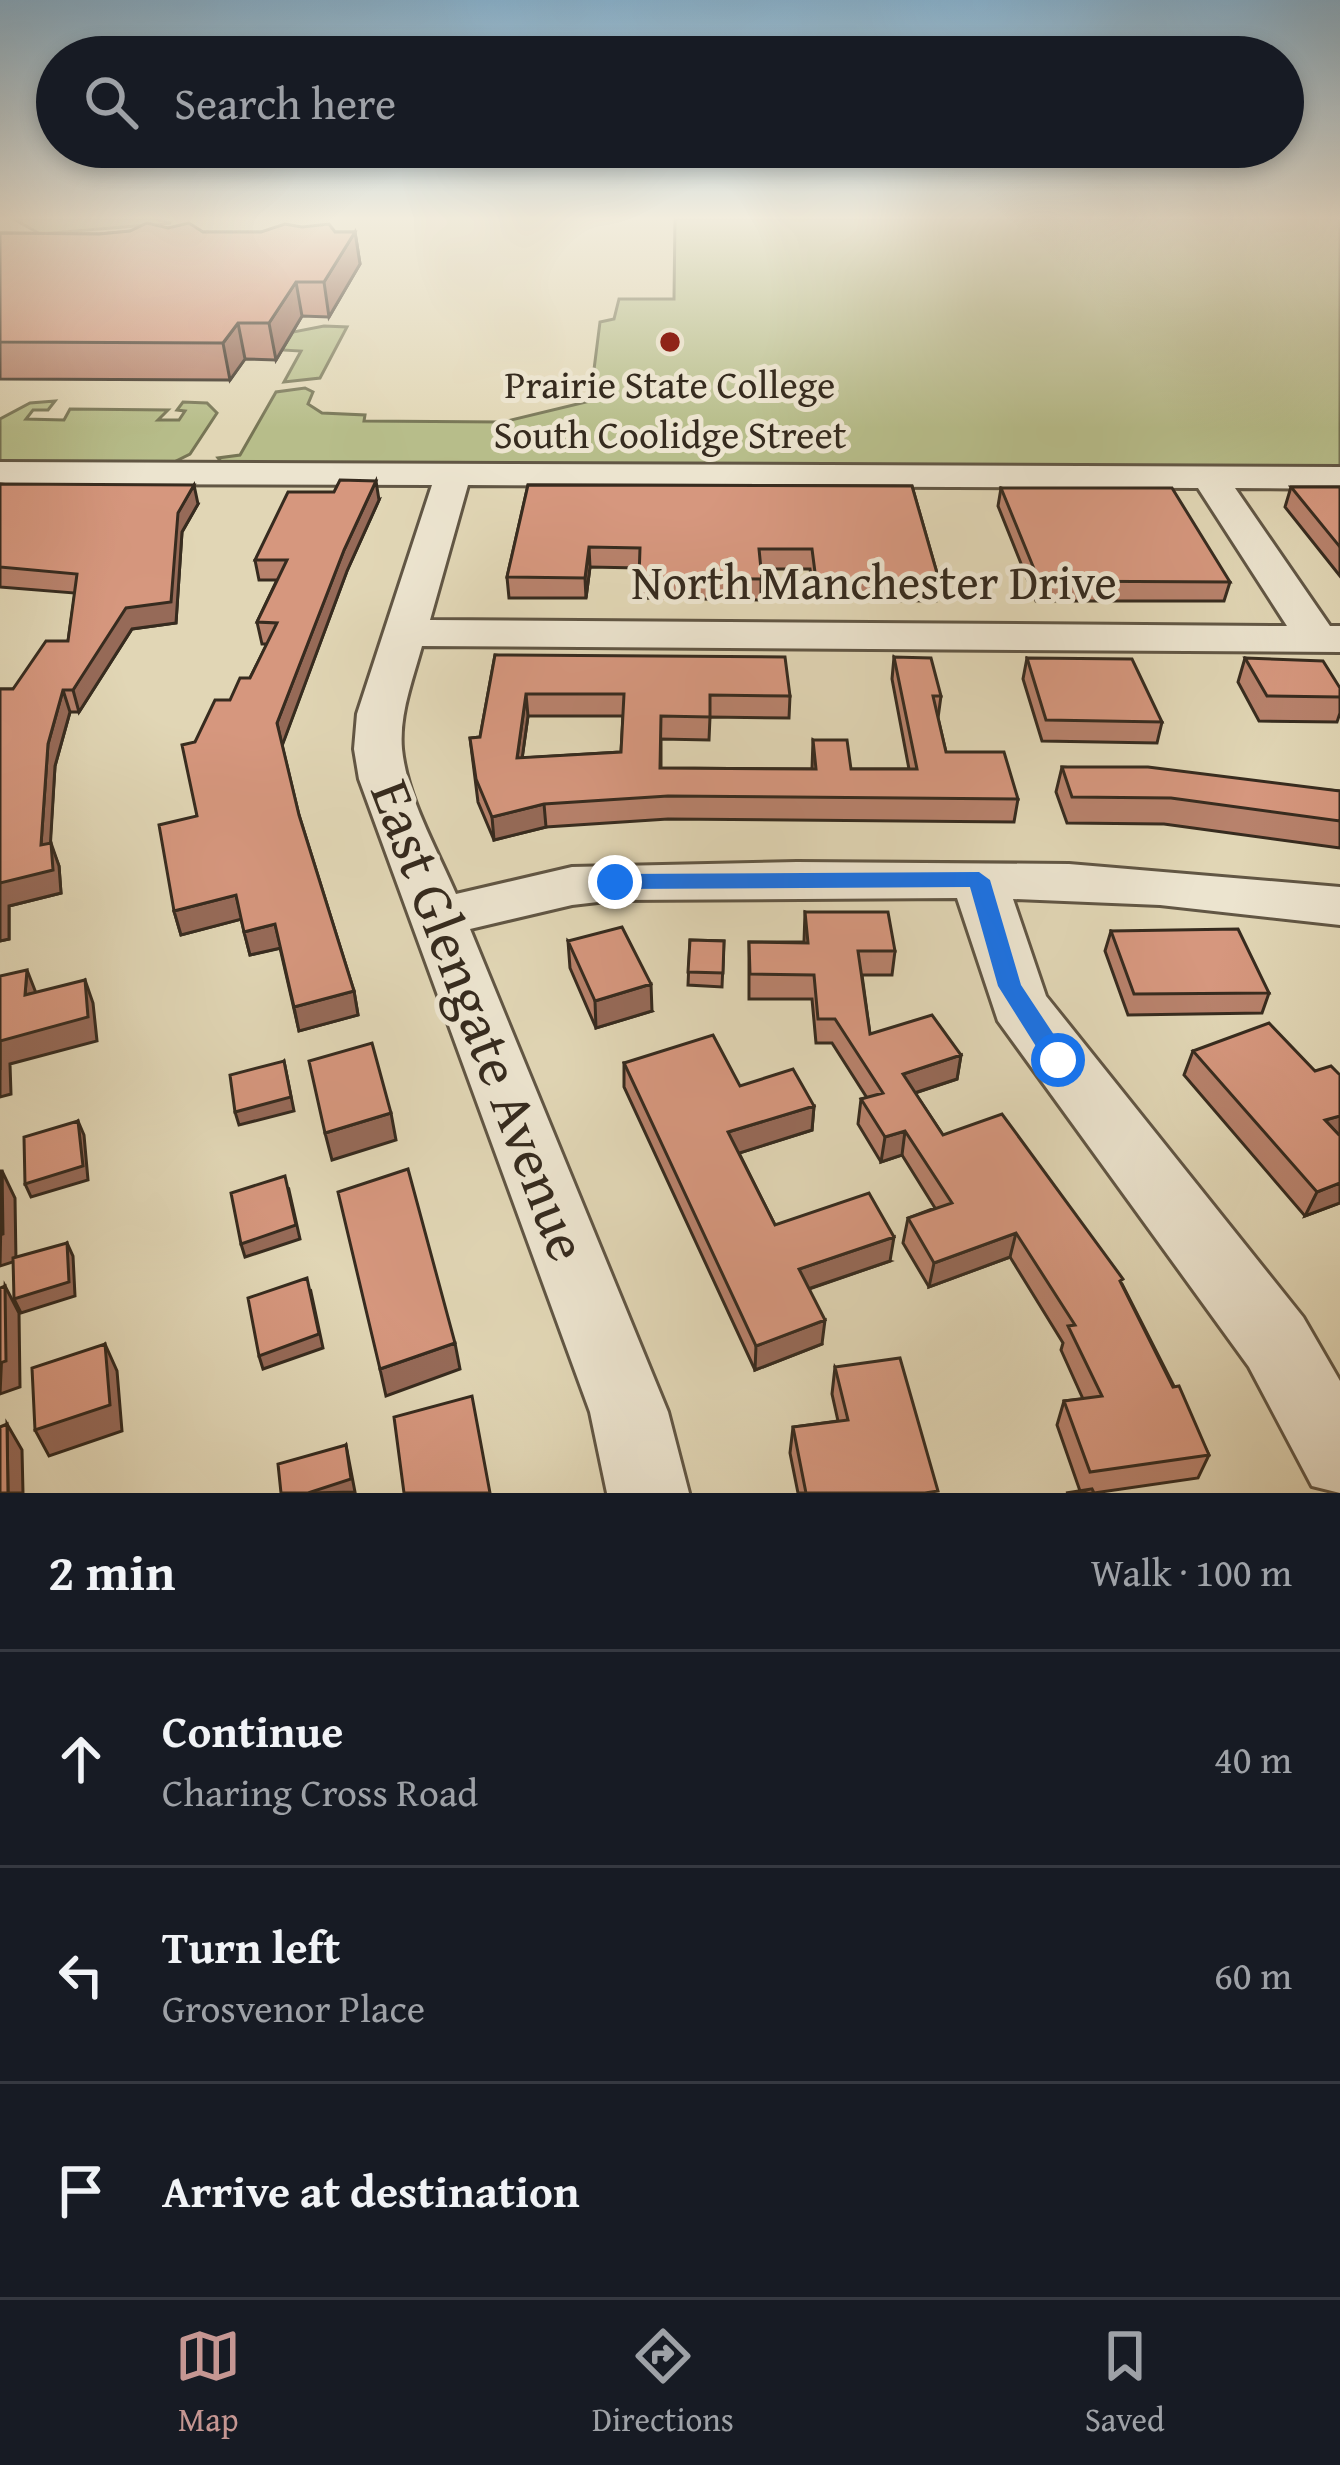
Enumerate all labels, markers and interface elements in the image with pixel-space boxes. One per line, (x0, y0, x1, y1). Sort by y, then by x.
search box (36, 36, 1304, 168)
icon: search (78, 69, 144, 135)
text: Search here (174, 70, 396, 135)
marker: Prairie State College (657, 329, 683, 355)
place label: Prairie State College (505, 355, 835, 412)
street label: South Coolidge Street (494, 405, 847, 462)
street label: North Manchester Drive (631, 546, 1117, 617)
street label: East Glengate Avenue (350, 767, 611, 1272)
route end (588, 855, 642, 909)
route start (1031, 1033, 1085, 1087)
text: 2 min (48, 1534, 175, 1609)
text: Walk · 100 m (1091, 1543, 1292, 1600)
text: Continue (162, 1698, 343, 1763)
icon: ahead (48, 1726, 114, 1792)
text: 40 m (1214, 1730, 1292, 1787)
text: Charing Cross Road (162, 1763, 478, 1820)
text: Turn left (162, 1914, 340, 1979)
icon: left (48, 1942, 114, 2008)
text: 60 m (1214, 1946, 1292, 2003)
text: Grosvenor Place (162, 1979, 425, 2036)
icon: arrive (48, 2158, 114, 2224)
text: Arrive at destination (162, 2158, 580, 2223)
tab: Map (175, 2323, 241, 2443)
tab: Directions (592, 2323, 734, 2443)
tab: Saved (1085, 2323, 1165, 2443)

